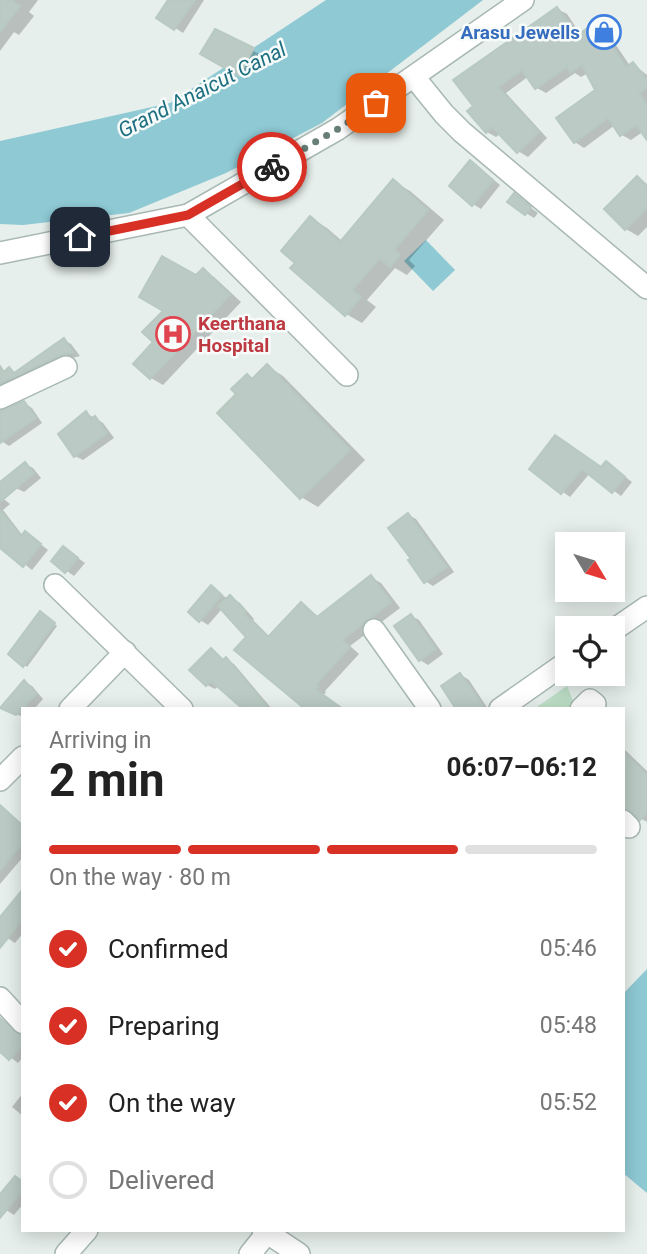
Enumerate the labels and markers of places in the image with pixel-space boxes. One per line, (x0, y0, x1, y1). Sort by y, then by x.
shop icon: Arasu Jewells (585, 13, 623, 51)
place label: Arasu Jewells (460, 21, 580, 44)
pin (346, 73, 406, 133)
pin (50, 207, 110, 267)
place label: Keerthana Hospital (198, 312, 286, 357)
hospital icon: Keerthana Hospital (154, 315, 192, 353)

